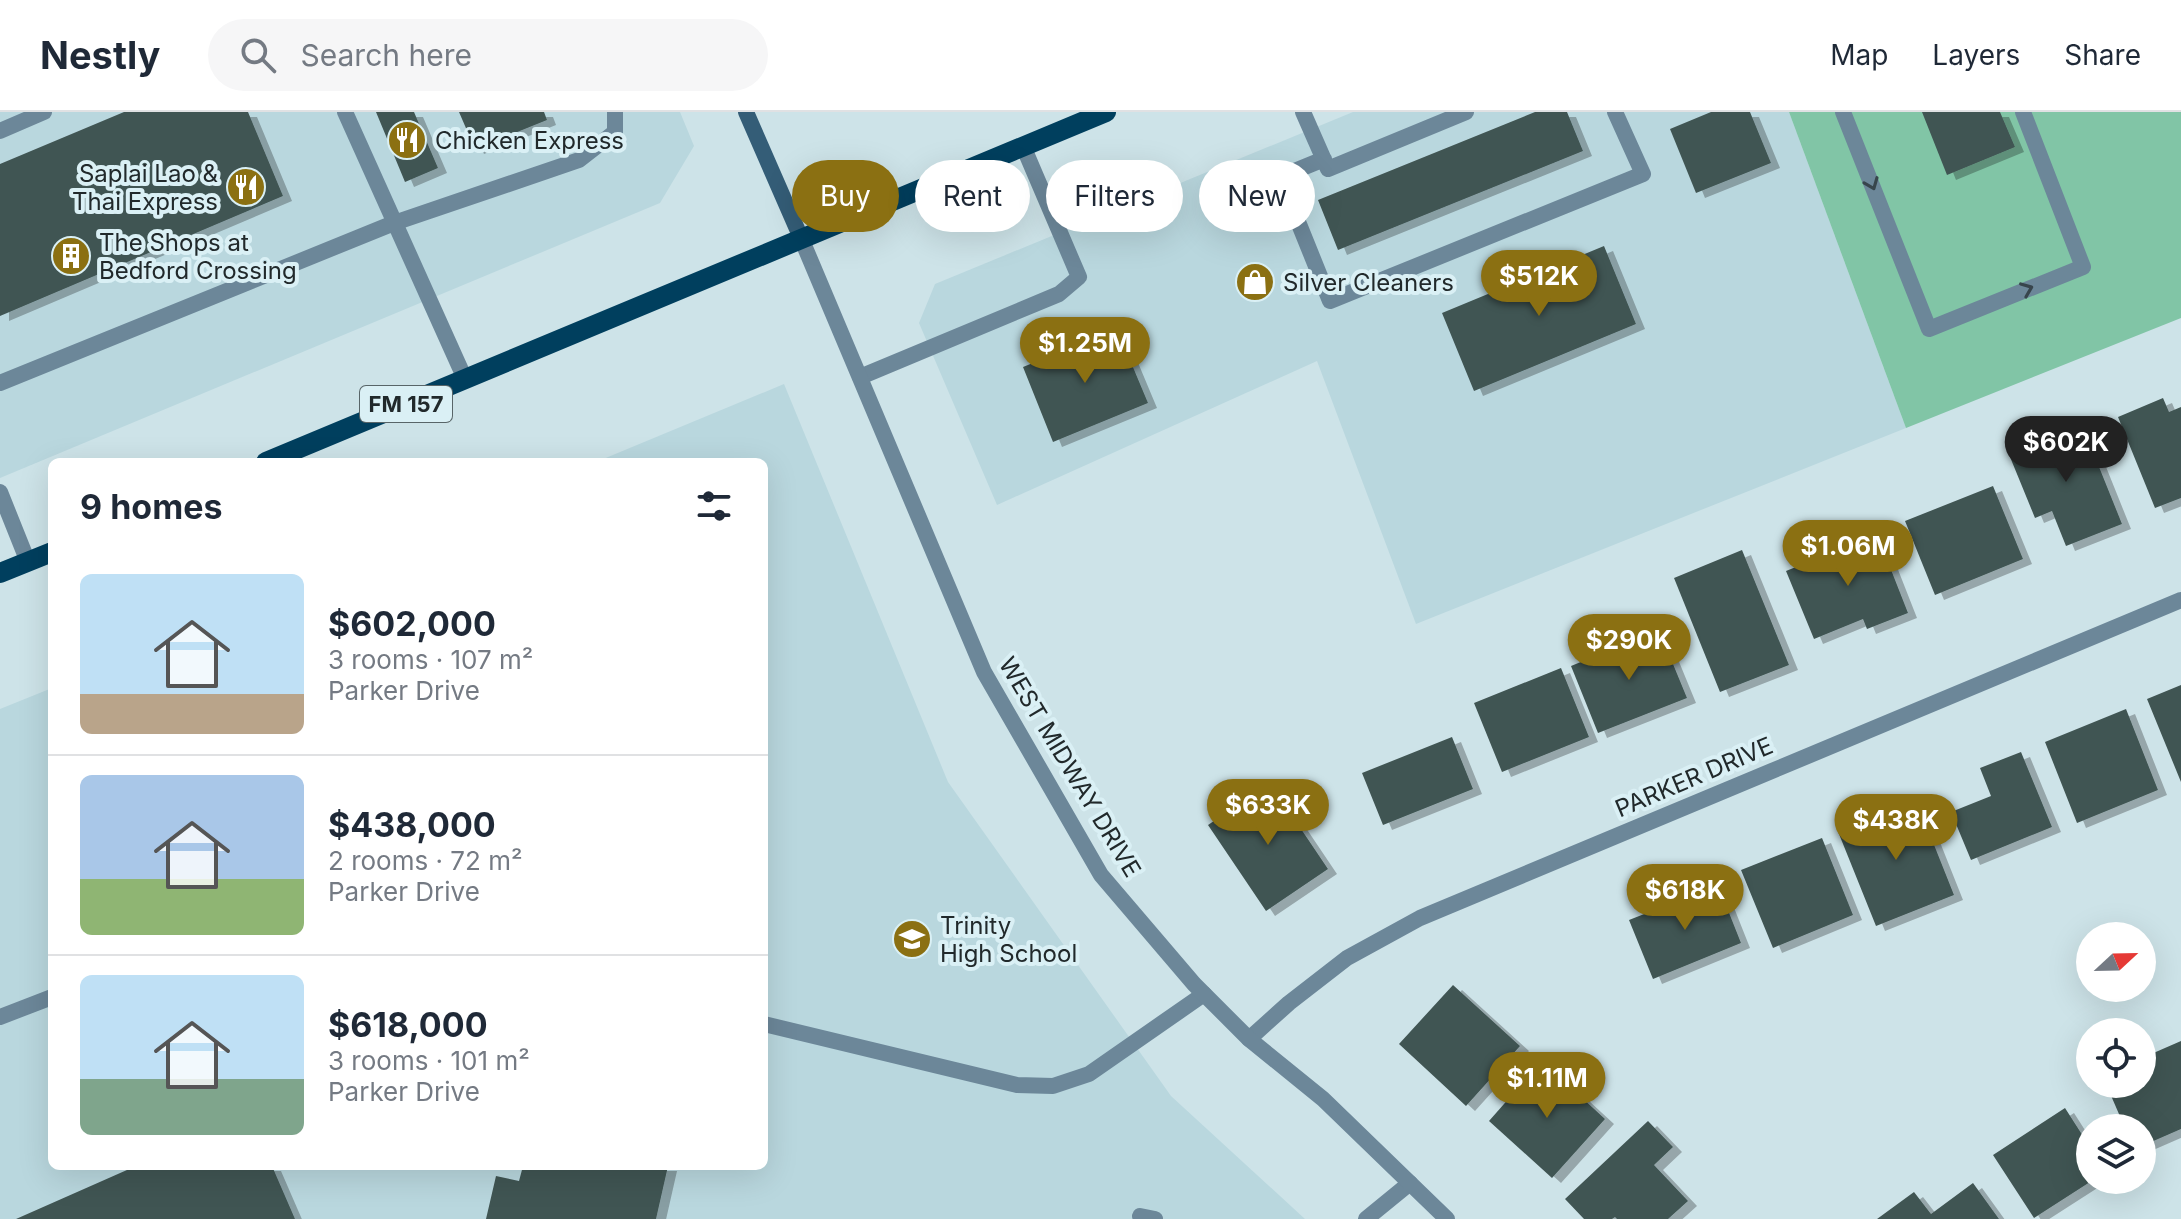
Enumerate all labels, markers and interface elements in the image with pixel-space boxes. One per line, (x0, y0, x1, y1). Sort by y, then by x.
search box (208, 19, 768, 91)
text: Nestly (40, 32, 160, 78)
icon: search (236, 33, 280, 77)
text: Search here (300, 37, 472, 73)
text: Map (1830, 38, 1888, 72)
text: Layers (1932, 38, 2020, 72)
text: Share (2064, 38, 2141, 72)
restaurant icon: Chicken Express (386, 119, 428, 161)
place label: Chicken Express (435, 126, 624, 155)
place label: Saplai Lao & Thai Express (72, 159, 219, 216)
chip: Buy (792, 160, 899, 232)
chip: Rent (915, 160, 1030, 232)
chip: Filters (1046, 160, 1183, 232)
chip: New (1199, 160, 1315, 232)
restaurant icon: Saplai Lao & Thai Express (225, 166, 267, 208)
one-way arrow (1862, 176, 1879, 190)
place label: The Shops at Bedford Crossing (99, 228, 297, 285)
building icon: The Shops at Bedford Crossing (50, 235, 92, 277)
pin: $512K (1483, 250, 1595, 318)
text: $512K (1499, 260, 1579, 291)
shop icon: Silver Cleaners (1234, 261, 1276, 303)
place label: Silver Cleaners (1283, 268, 1454, 297)
one-way arrow (2019, 283, 2033, 299)
pin: $1.25M (1020, 317, 1150, 385)
text: $1.25M (1038, 327, 1132, 358)
road number: FM 157 (360, 386, 452, 422)
pin: $602K (2010, 416, 2122, 484)
text: $602K (2023, 426, 2109, 457)
icon: filters (692, 484, 736, 528)
text: 9 homes (80, 486, 222, 527)
pin: $1.06M (1783, 520, 1913, 588)
text: $1.06M (1801, 530, 1895, 561)
text: $602,000 (328, 603, 496, 644)
icon: home (144, 606, 240, 702)
pin: $290K (1573, 614, 1685, 682)
text: $290K (1586, 624, 1672, 655)
text: 3 rooms · 107 m² (328, 644, 533, 675)
street label: WEST MIDWAY DRIVE (993, 652, 1147, 882)
text: Parker Drive (328, 675, 480, 706)
street label: PARKER DRIVE (1611, 731, 1777, 823)
pin: $633K (1212, 779, 1324, 847)
text: $633K (1225, 789, 1311, 820)
pin: $438K (1840, 794, 1952, 862)
text: $438,000 (328, 804, 496, 845)
text: $438K (1852, 804, 1940, 835)
icon: home (144, 807, 240, 903)
text: 2 rooms · 72 m² (328, 845, 522, 876)
pin: $618K (1629, 864, 1741, 932)
text: $618K (1645, 874, 1725, 905)
text: Parker Drive (328, 876, 480, 907)
place label: Trinity High School (940, 911, 1077, 968)
school or university icon: Trinity High School (891, 918, 933, 960)
north arrow (2076, 922, 2156, 1002)
map controls (2076, 922, 2156, 1194)
text: $618,000 (328, 1004, 488, 1045)
icon: home (144, 1007, 240, 1103)
button: locate (2076, 1018, 2156, 1098)
text: 3 rooms · 101 m² (328, 1045, 530, 1076)
pin: $1.11M (1482, 1052, 1612, 1120)
text: $1.11M (1506, 1062, 1588, 1093)
text: Parker Drive (328, 1076, 480, 1107)
button: layers (2076, 1114, 2156, 1194)

